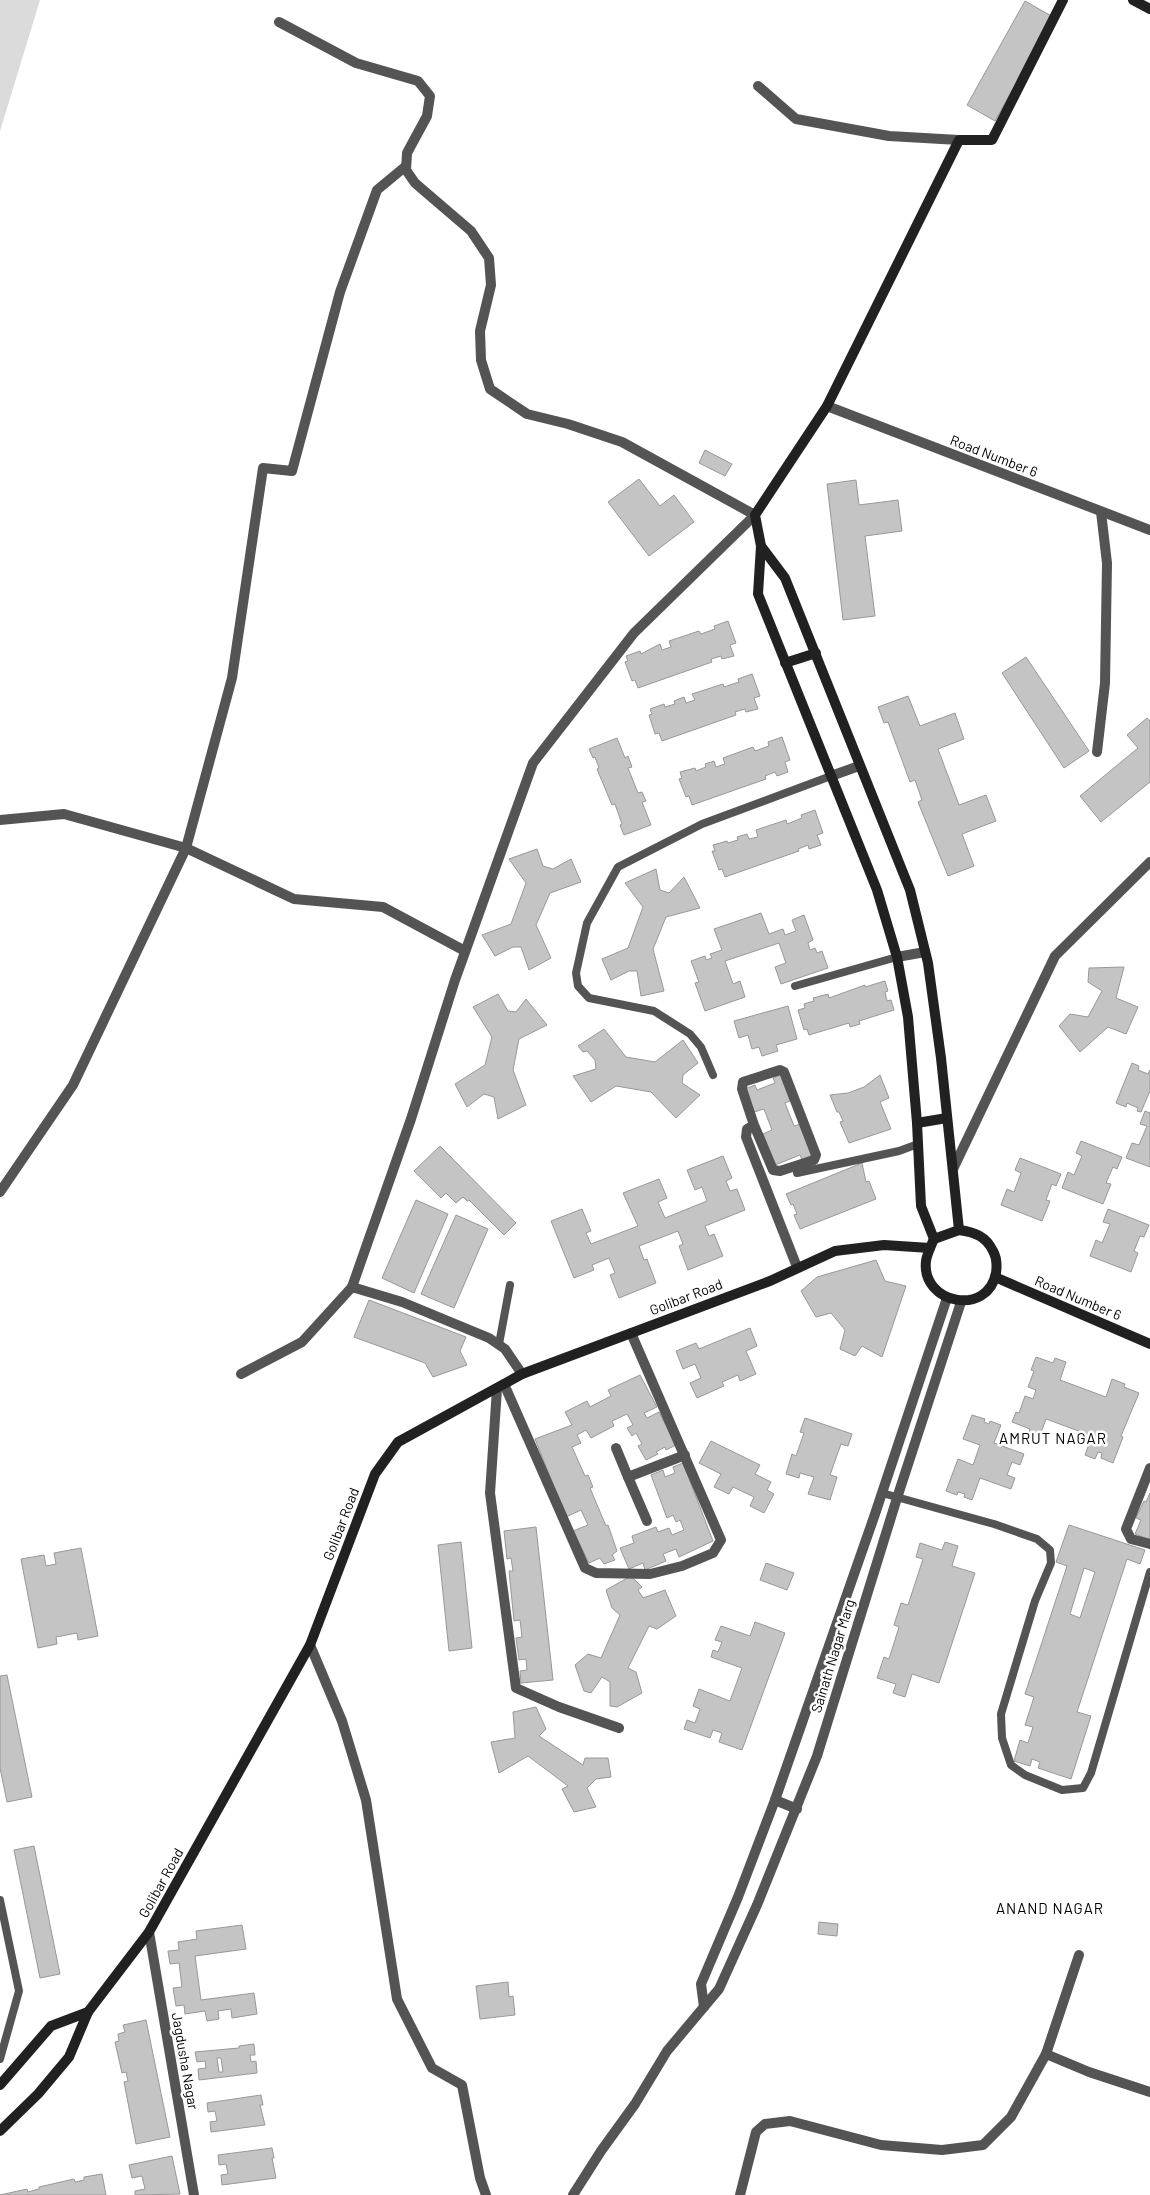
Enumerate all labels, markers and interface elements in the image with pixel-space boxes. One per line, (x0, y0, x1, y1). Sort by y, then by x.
street label: Road Number 6 (948, 431, 1040, 480)
street label: Road Number 6 (1032, 1272, 1124, 1323)
street label: Golibar Road (647, 1275, 725, 1318)
district label: AMRUT NAGAR (999, 1429, 1107, 1447)
street label: Golibar Road (319, 1485, 362, 1563)
street label: Sainath Nagar Marg (807, 1597, 858, 1715)
street label: Golibar Road (135, 1845, 187, 1920)
district label: ANAND NAGAR (996, 1899, 1104, 1917)
street label: Jagdusha Nagar (169, 2011, 202, 2111)

